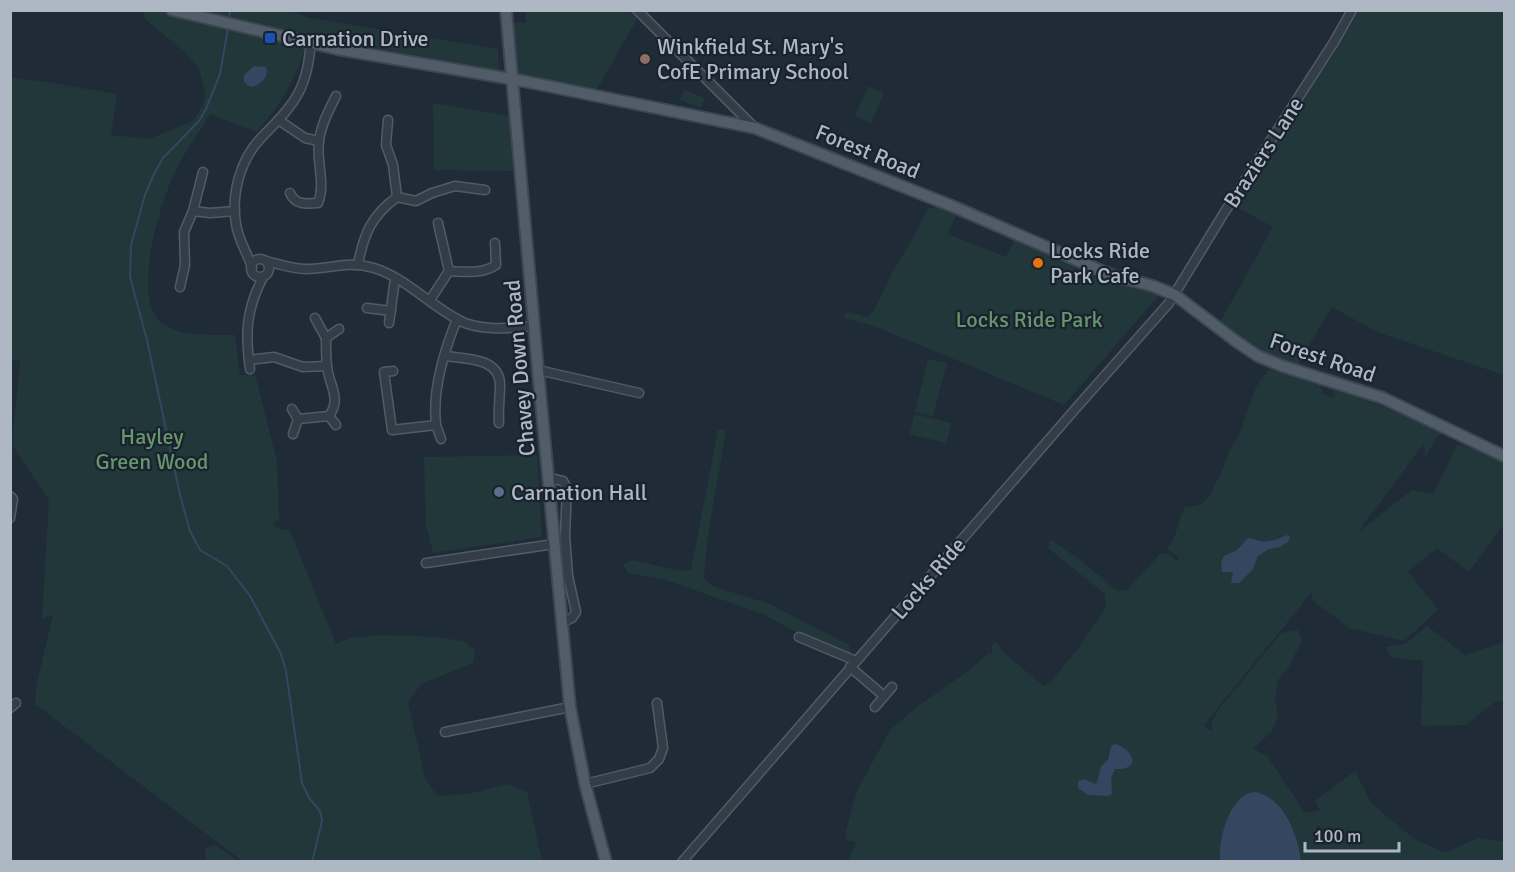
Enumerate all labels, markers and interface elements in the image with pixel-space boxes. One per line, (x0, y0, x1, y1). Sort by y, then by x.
place label: Carnation Drive (282, 25, 429, 52)
marker: Carnation Drive (263, 31, 277, 45)
place label: Winkfield St. Mary's CofE Primary School (657, 33, 849, 85)
marker: Winkfield St. Mary's CofE Primary School (638, 52, 652, 66)
street label: Braziers Lane (1218, 92, 1309, 213)
street label: Forest Road (812, 118, 924, 185)
place label: Locks Ride Park Cafe (1050, 237, 1150, 289)
marker: Locks Ride Park Cafe (1031, 256, 1045, 270)
street label: Chavey Down Road (498, 279, 541, 457)
park label: Locks Ride Park (955, 306, 1103, 333)
street label: Forest Road (1266, 327, 1379, 388)
park label: Hayley Green Wood (95, 423, 209, 475)
place label: Carnation Hall (511, 479, 647, 506)
marker: Carnation Hall (492, 485, 506, 499)
street label: Locks Ride (885, 532, 971, 625)
scale bar (1305, 815, 1400, 853)
text: 100 m (1314, 825, 1361, 847)

